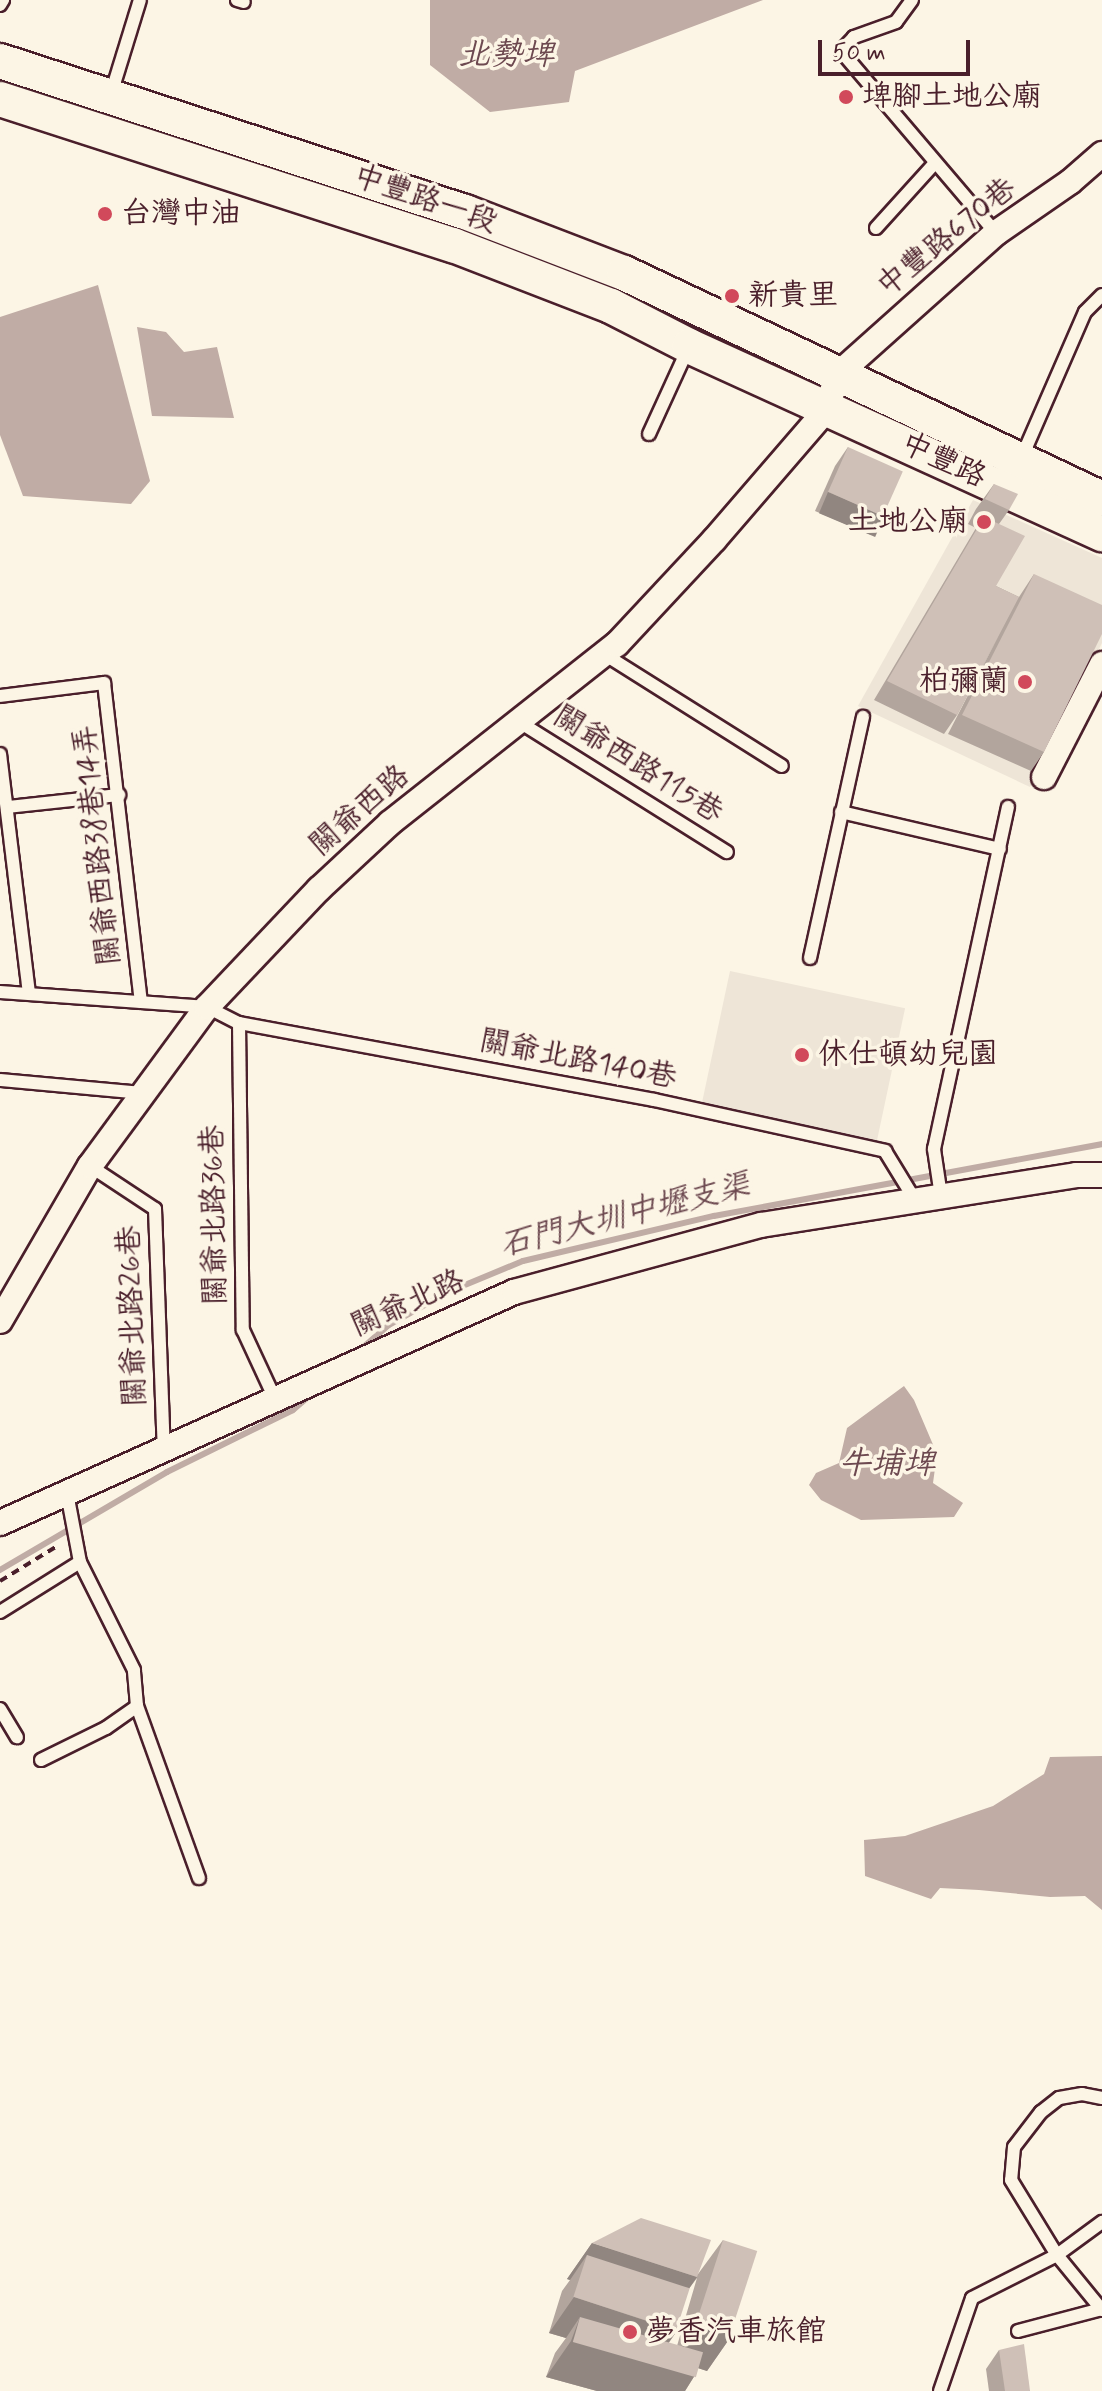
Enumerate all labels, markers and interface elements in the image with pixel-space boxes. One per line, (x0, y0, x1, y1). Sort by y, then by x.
scale bar (822, 24, 974, 74)
water label: 北勢埤 (458, 36, 554, 74)
text: 50 m (832, 38, 886, 69)
place label: 埤腳土地公廟 (862, 79, 1042, 115)
marker: 埤腳土地公廟 (837, 88, 855, 106)
street label: 中豐路一段 (348, 159, 502, 241)
street label: 中豐路670巷 (870, 171, 1024, 305)
place label: 台灣中油 (121, 196, 241, 232)
marker: 台灣中油 (96, 205, 114, 223)
place label: 新貴里 (748, 278, 838, 314)
marker: 新貴里 (723, 287, 741, 305)
street label: 中豐路 (895, 426, 991, 496)
place label: 土地公廟 (848, 504, 968, 540)
marker: 土地公廟 (975, 513, 993, 531)
place label: 柏彌蘭 (919, 664, 1009, 700)
marker: 柏彌蘭 (1016, 673, 1034, 691)
street label: 關爺西路115巷 (547, 699, 729, 831)
street label: 關爺西路38巷14弄 (67, 723, 129, 967)
street label: 關爺西路 (303, 758, 417, 864)
street label: 關爺北路140巷 (477, 1023, 679, 1097)
place label: 休仕頓幼兒園 (818, 1037, 998, 1073)
marker: 休仕頓幼兒園 (793, 1046, 811, 1064)
street label: 關爺北路36巷 (195, 1125, 235, 1305)
water label: 石門大圳中壢支渠 (496, 1166, 754, 1266)
street label: 關爺北路26巷 (112, 1225, 154, 1407)
street label: 關爺北路 (346, 1263, 470, 1345)
water label: 牛埔埤 (839, 1445, 935, 1483)
place label: 夢香汽車旅館 (646, 2314, 826, 2350)
marker: 夢香汽車旅館 (621, 2323, 639, 2341)

